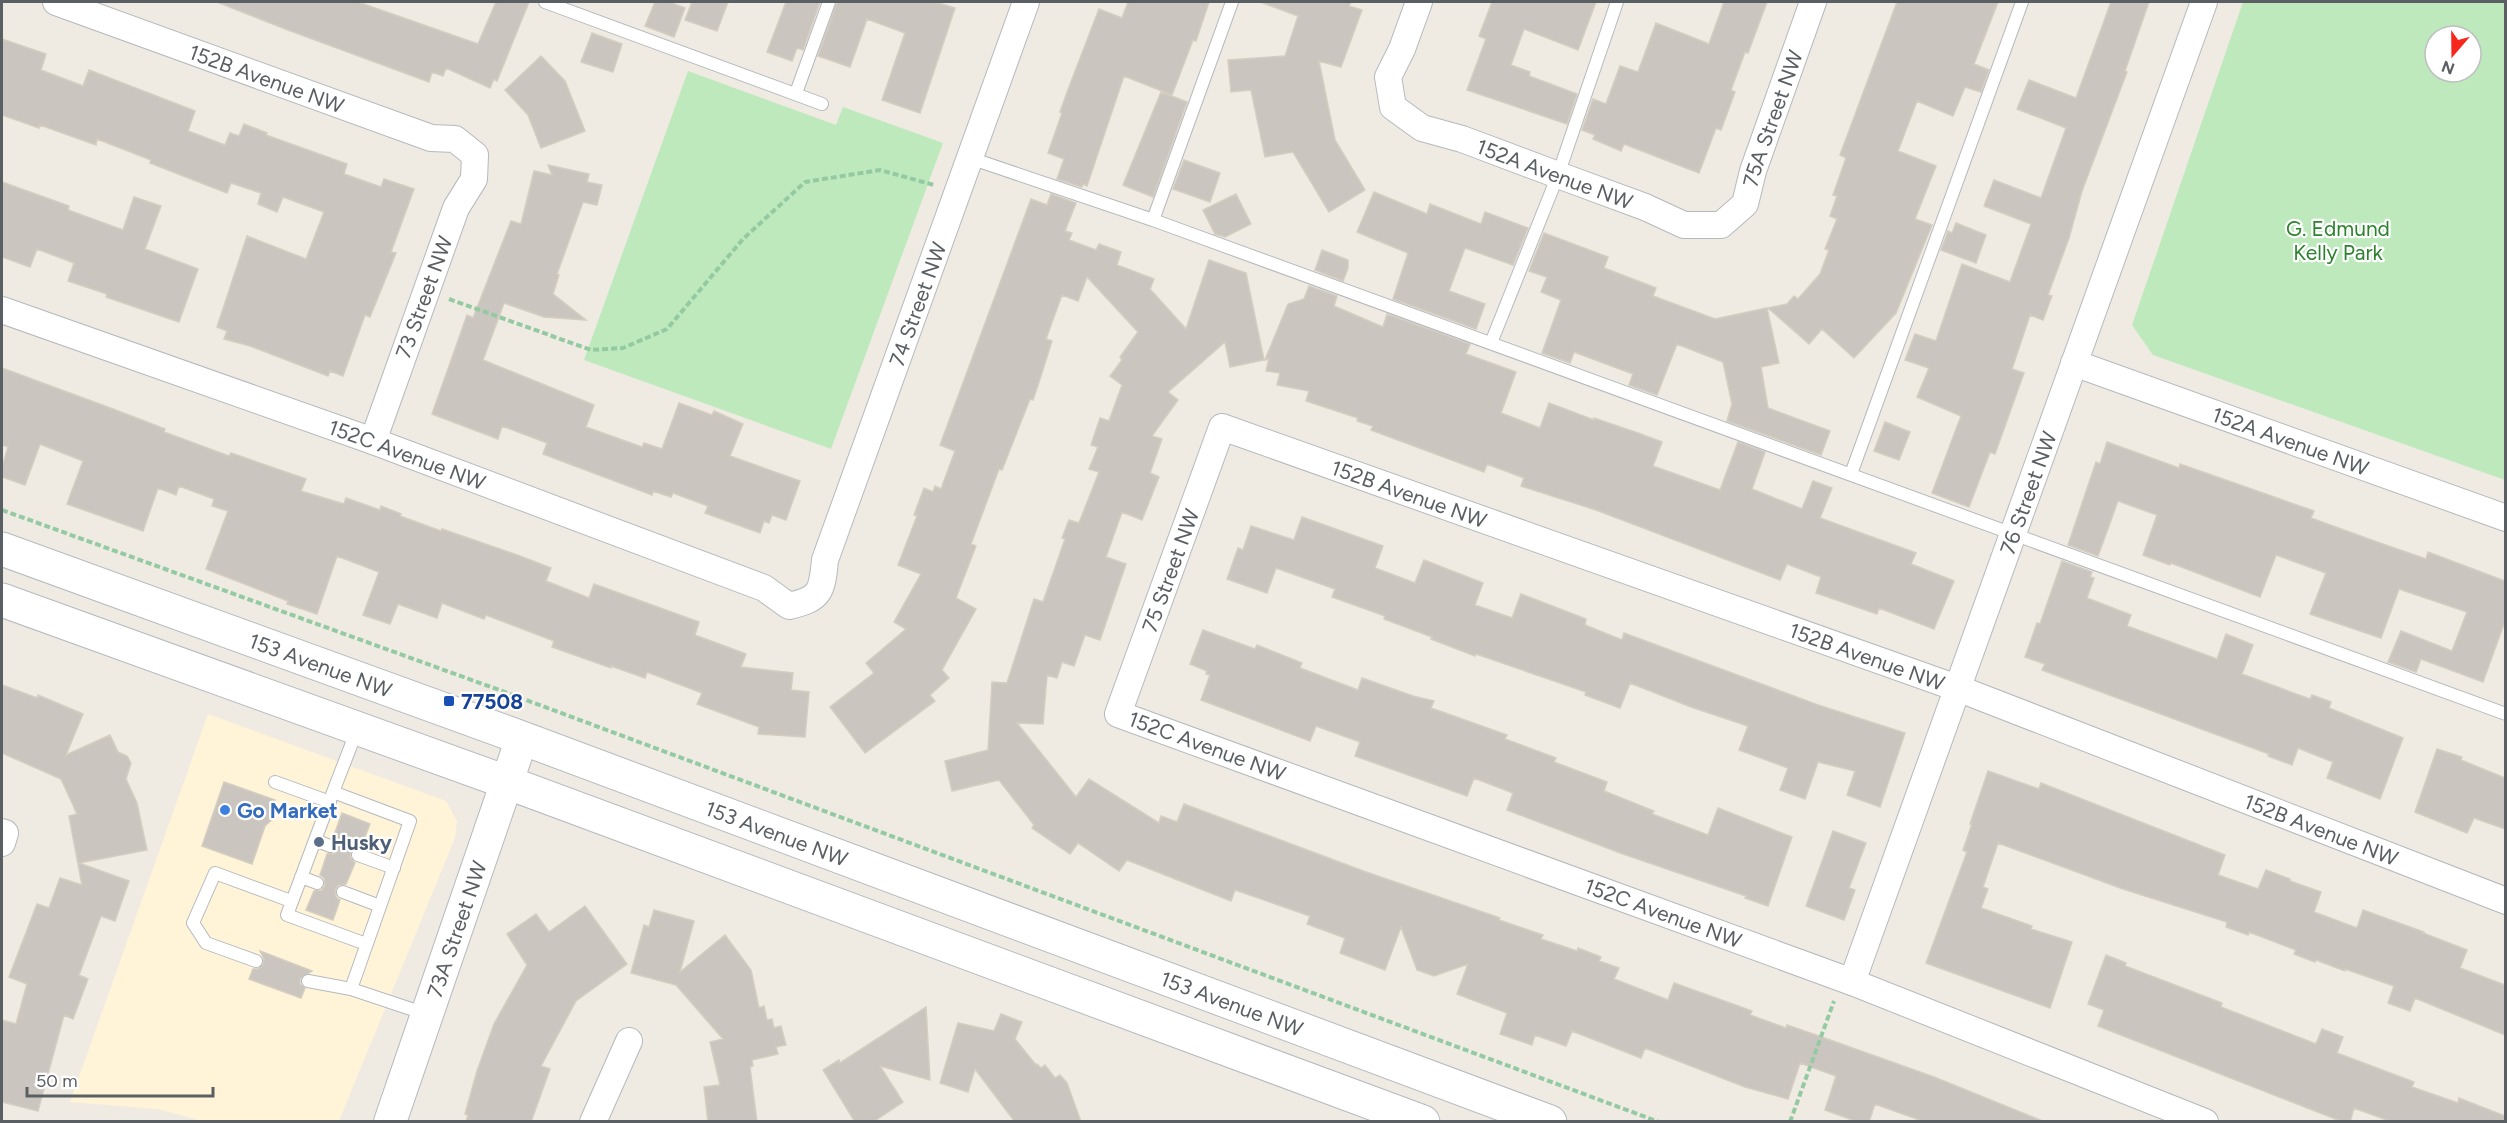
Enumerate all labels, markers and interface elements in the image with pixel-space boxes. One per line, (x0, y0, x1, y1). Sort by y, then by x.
north arrow (2423, 24, 2483, 84)
street label: 152B Avenue NW (186, 39, 348, 118)
street label: 75A Street NW (1737, 47, 1807, 189)
text: N (2439, 57, 2457, 79)
street label: 152A Avenue NW (1473, 133, 1636, 214)
park label: G. Edmund Kelly Park (2286, 216, 2390, 265)
street label: 73 Street NW (390, 232, 458, 362)
street label: 74 Street NW (883, 239, 951, 369)
street label: 152A Avenue NW (2209, 401, 2372, 480)
street label: 152C Avenue NW (325, 414, 489, 495)
street label: 76 Street NW (1994, 428, 2061, 557)
street label: 152B Avenue NW (1328, 454, 1490, 533)
street label: 75 Street NW (1136, 505, 1204, 635)
street label: 152B Avenue NW (1786, 617, 1948, 695)
street label: 153 Avenue NW (246, 627, 395, 702)
place label: 77508 (461, 689, 523, 714)
marker: 77508 (442, 694, 456, 708)
street label: 152C Avenue NW (1125, 706, 1289, 786)
street label: 152B Avenue NW (2241, 788, 2402, 870)
street label: 153 Avenue NW (702, 795, 851, 871)
place label: Go Market (237, 798, 338, 823)
marker: Go Market (218, 803, 232, 817)
place label: Husky (331, 830, 393, 855)
marker: Husky (312, 835, 326, 849)
street label: 73A Street NW (421, 858, 491, 1001)
street label: 152C Avenue NW (1581, 873, 1745, 953)
street label: 153 Avenue NW (1157, 965, 1306, 1041)
scale bar (27, 1060, 213, 1098)
text: 50 m (36, 1070, 78, 1092)

